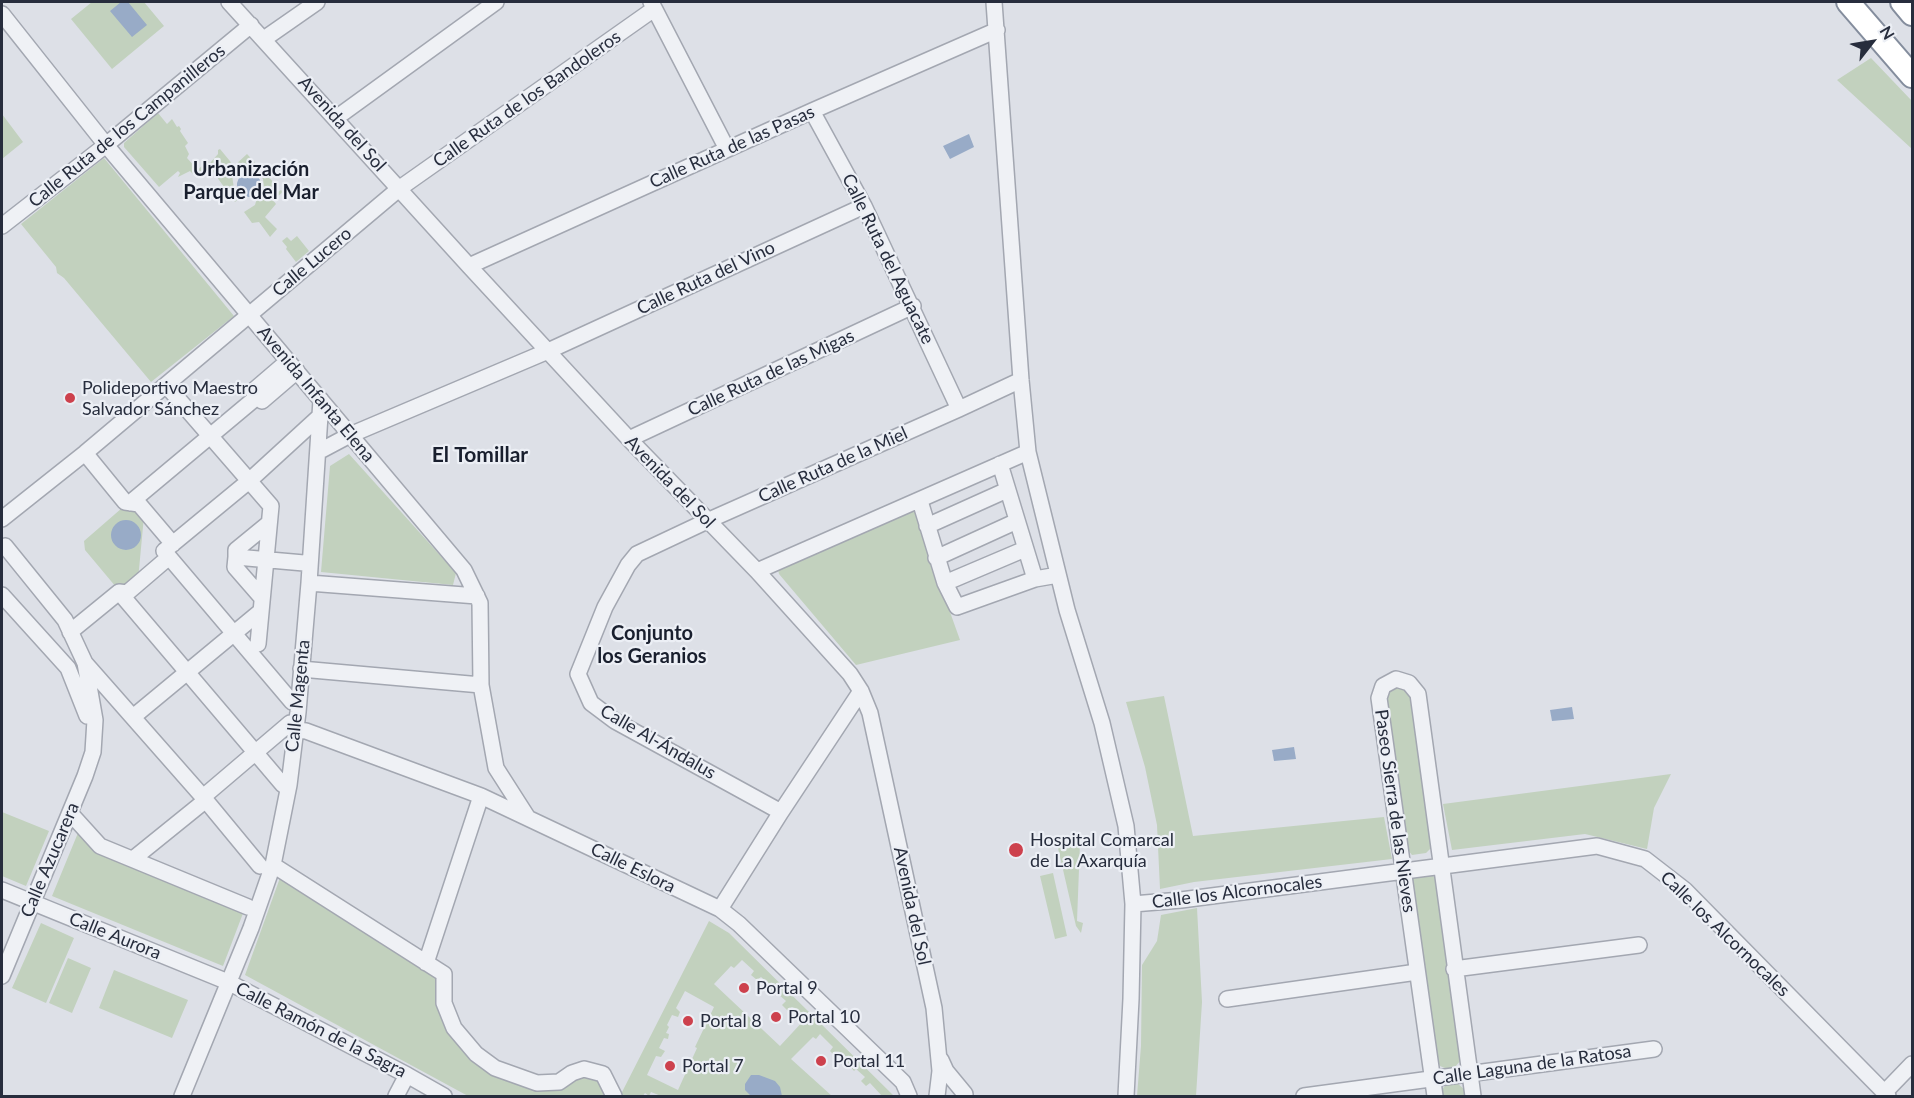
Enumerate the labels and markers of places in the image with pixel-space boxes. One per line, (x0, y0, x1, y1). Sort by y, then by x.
place label: Polideportivo Maestro Salvador Sánchez (82, 377, 258, 420)
marker: Polideportivo Maestro Salvador Sánchez (63, 391, 77, 405)
place label: Hospital Comarcal de La Axarquía (1030, 829, 1174, 872)
marker: Hospital Comarcal de La Axarquía (1007, 841, 1025, 859)
place label: Portal 9 (756, 977, 818, 999)
marker: Portal 9 (737, 981, 751, 995)
place label: Portal 10 (788, 1006, 860, 1028)
place label: Portal 8 (700, 1010, 762, 1032)
marker: Portal 10 (769, 1010, 783, 1024)
marker: Portal 8 (681, 1014, 695, 1028)
place label: Portal 11 (833, 1050, 905, 1072)
marker: Portal 11 (814, 1054, 828, 1068)
place label: Portal 7 (682, 1055, 744, 1077)
marker: Portal 7 (663, 1059, 677, 1073)

